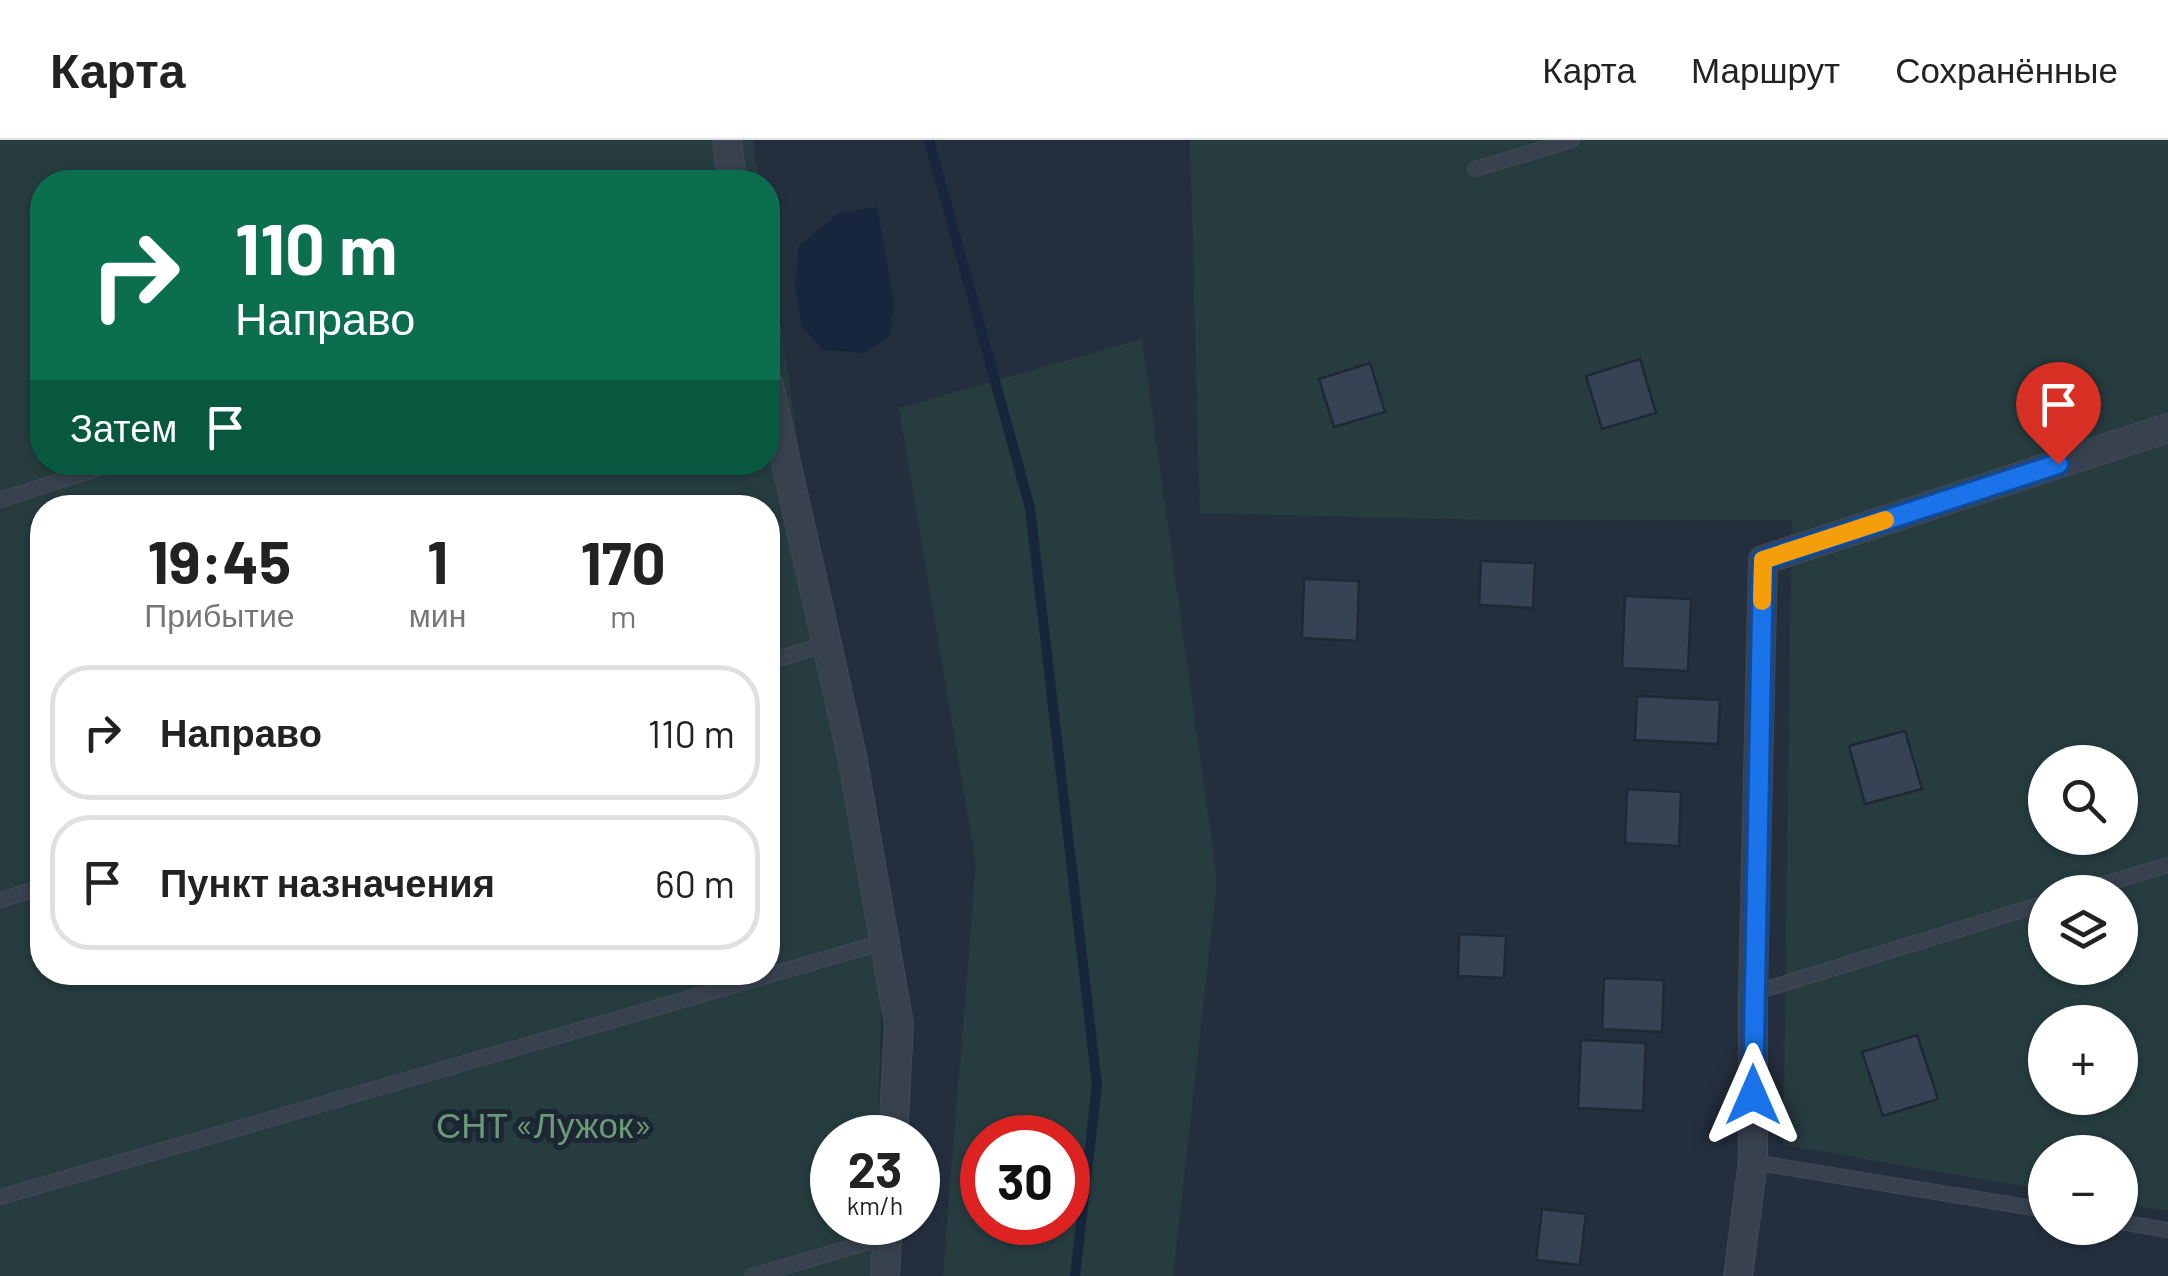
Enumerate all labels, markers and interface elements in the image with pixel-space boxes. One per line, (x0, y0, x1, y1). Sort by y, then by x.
text: Карта (50, 40, 185, 98)
text: Карта (1542, 48, 1636, 90)
text: Маршрут (1691, 48, 1840, 90)
text: Сохранённые (1895, 48, 2118, 90)
text: 110 m (235, 205, 397, 289)
icon: right (70, 210, 200, 340)
text: Направо (235, 290, 415, 344)
pin (2016, 362, 2101, 465)
icon: arrive (2031, 377, 2086, 432)
icon: arrive (198, 400, 253, 455)
text: Затем (70, 404, 178, 450)
text: 19:45 (148, 524, 291, 596)
text: 1 (427, 524, 448, 596)
text: 170 (581, 525, 666, 597)
text: Прибытие (144, 595, 295, 633)
text: мин (409, 595, 466, 633)
text: m (610, 596, 636, 634)
icon: right (75, 705, 130, 760)
text: Направо (160, 709, 322, 755)
text: 110 m (648, 710, 735, 756)
map controls (2028, 745, 2138, 1245)
button: search (2028, 745, 2138, 855)
icon: arrive (75, 855, 130, 910)
text: Пункт назначения (160, 859, 495, 905)
text: 60 m (655, 860, 735, 906)
button: layers (2028, 875, 2138, 985)
button: + (2028, 1005, 2138, 1115)
position arrow (1701, 1043, 1805, 1147)
park label: СНТ «Лужок» (436, 1103, 652, 1145)
speed limit sign: 30 (960, 1115, 1090, 1245)
button: − (2028, 1135, 2138, 1245)
text: 23 (848, 1138, 902, 1198)
text: km/h (847, 1190, 903, 1220)

